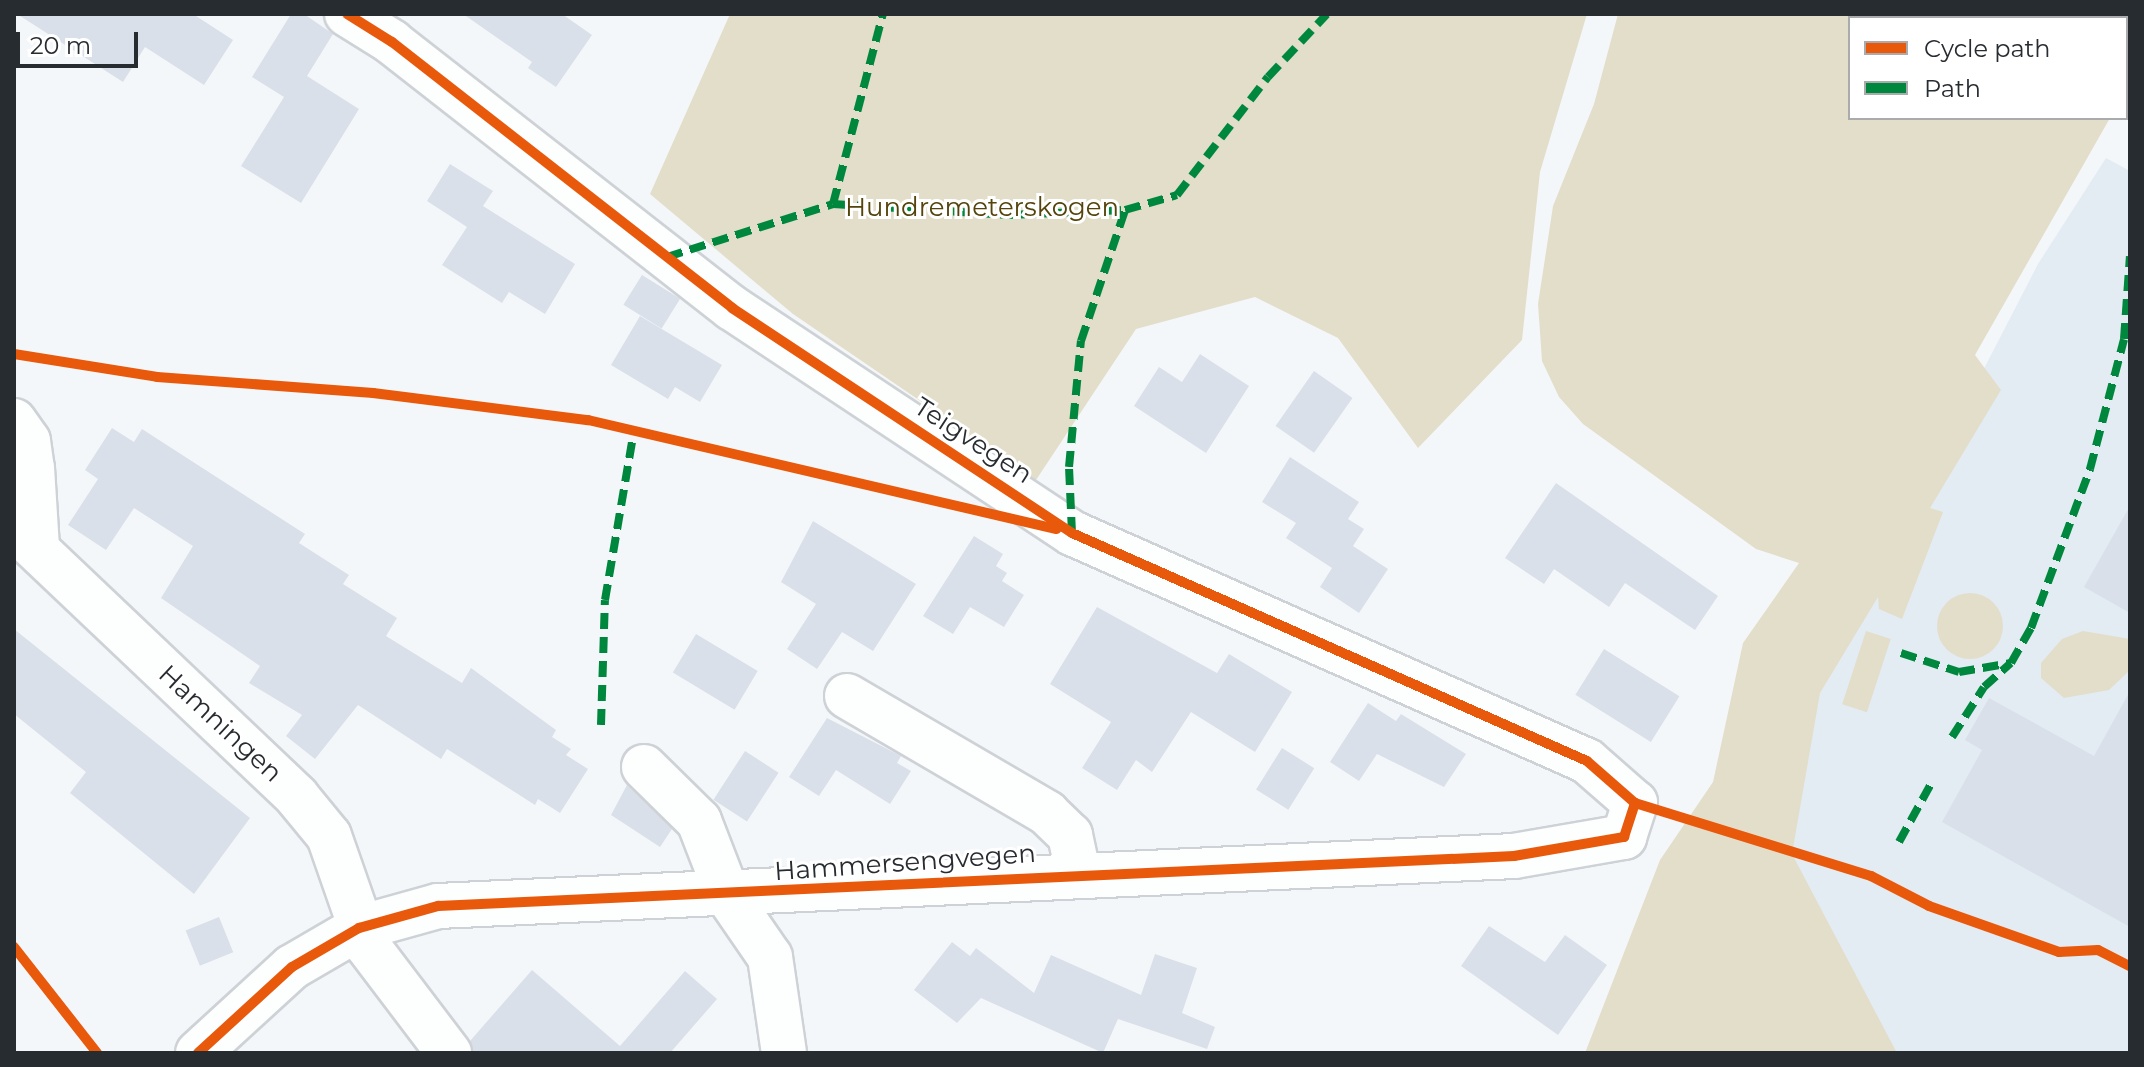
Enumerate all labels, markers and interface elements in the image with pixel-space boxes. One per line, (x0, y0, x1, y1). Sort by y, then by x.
scale bar (20, 16, 142, 66)
legend (1848, 16, 2128, 120)
text: 20 m (30, 31, 91, 60)
text: Cycle path (1924, 34, 2051, 63)
text: Path (1924, 74, 1981, 103)
park label: Hundremeterskogen (845, 192, 1119, 224)
street label: Teigvegen (908, 391, 1038, 491)
street label: Hamningen (152, 659, 288, 789)
street label: Hammersengvegen (773, 838, 1037, 888)

